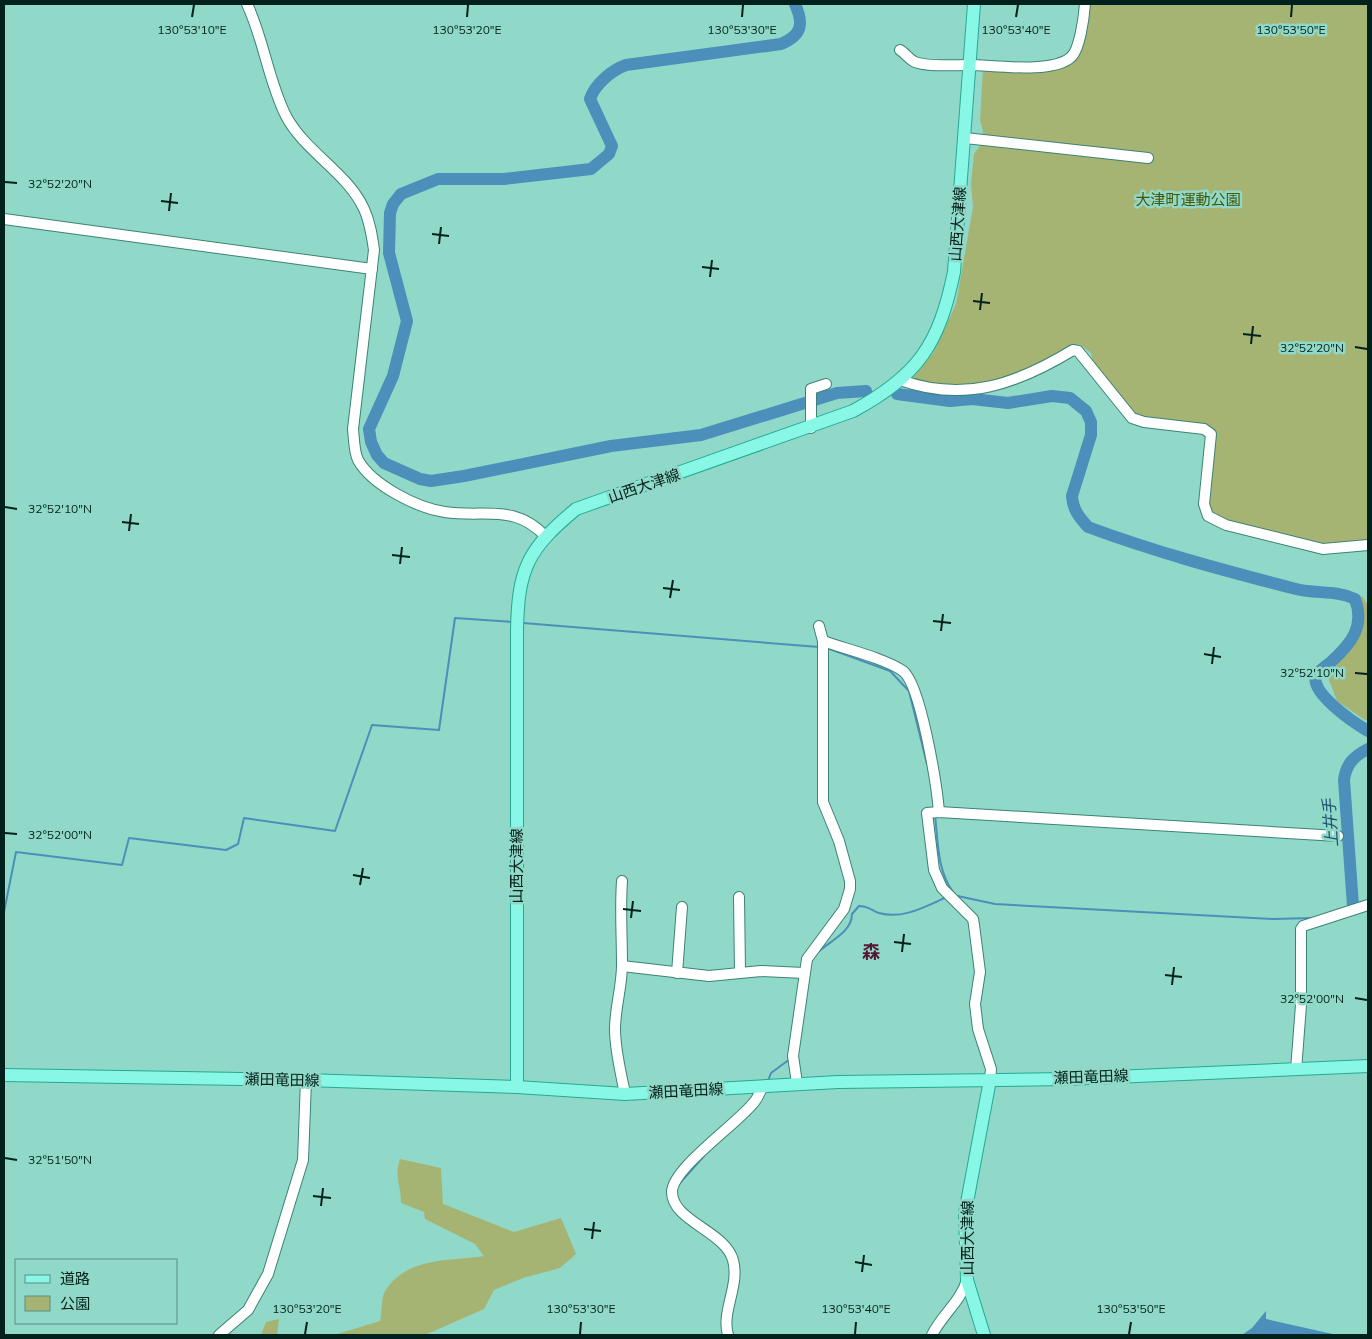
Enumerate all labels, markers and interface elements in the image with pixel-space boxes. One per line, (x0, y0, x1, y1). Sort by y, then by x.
text: 130°53'10"E (157, 22, 227, 37)
text: 130°53'20"E (432, 22, 502, 37)
text: 130°53'30"E (707, 22, 777, 37)
text: 130°53'40"E (981, 22, 1051, 37)
text: 130°53'50"E (1256, 22, 1326, 37)
text: 32°52'20"N (28, 176, 92, 191)
street label: 山西大津線 (945, 186, 970, 262)
park label: 大津町運動公園 (1135, 190, 1241, 209)
text: 32°52'20"N (1280, 340, 1344, 355)
street label: 山西大津線 (605, 464, 682, 507)
text: 32°52'10"N (28, 501, 92, 516)
text: 32°52'10"N (1280, 665, 1344, 680)
water label: 上井手 (1318, 797, 1342, 848)
text: 32°52'00"N (28, 827, 92, 842)
street label: 山西大津線 (507, 828, 526, 904)
district label: 森 (862, 940, 880, 963)
text: 32°52'00"N (1280, 991, 1344, 1006)
street label: 瀬田竜田線 (1053, 1066, 1129, 1087)
street label: 瀬田竜田線 (244, 1069, 320, 1090)
street label: 瀬田竜田線 (648, 1079, 724, 1102)
text: 32°51'50"N (28, 1152, 92, 1167)
street label: 山西大津線 (958, 1200, 977, 1276)
legend (15, 1259, 178, 1324)
text: 道路 (60, 1269, 90, 1288)
text: 公園 (60, 1294, 90, 1313)
text: 130°53'20"E (272, 1301, 342, 1316)
text: 130°53'30"E (546, 1301, 616, 1316)
text: 130°53'40"E (821, 1301, 891, 1316)
text: 130°53'50"E (1096, 1301, 1166, 1316)

